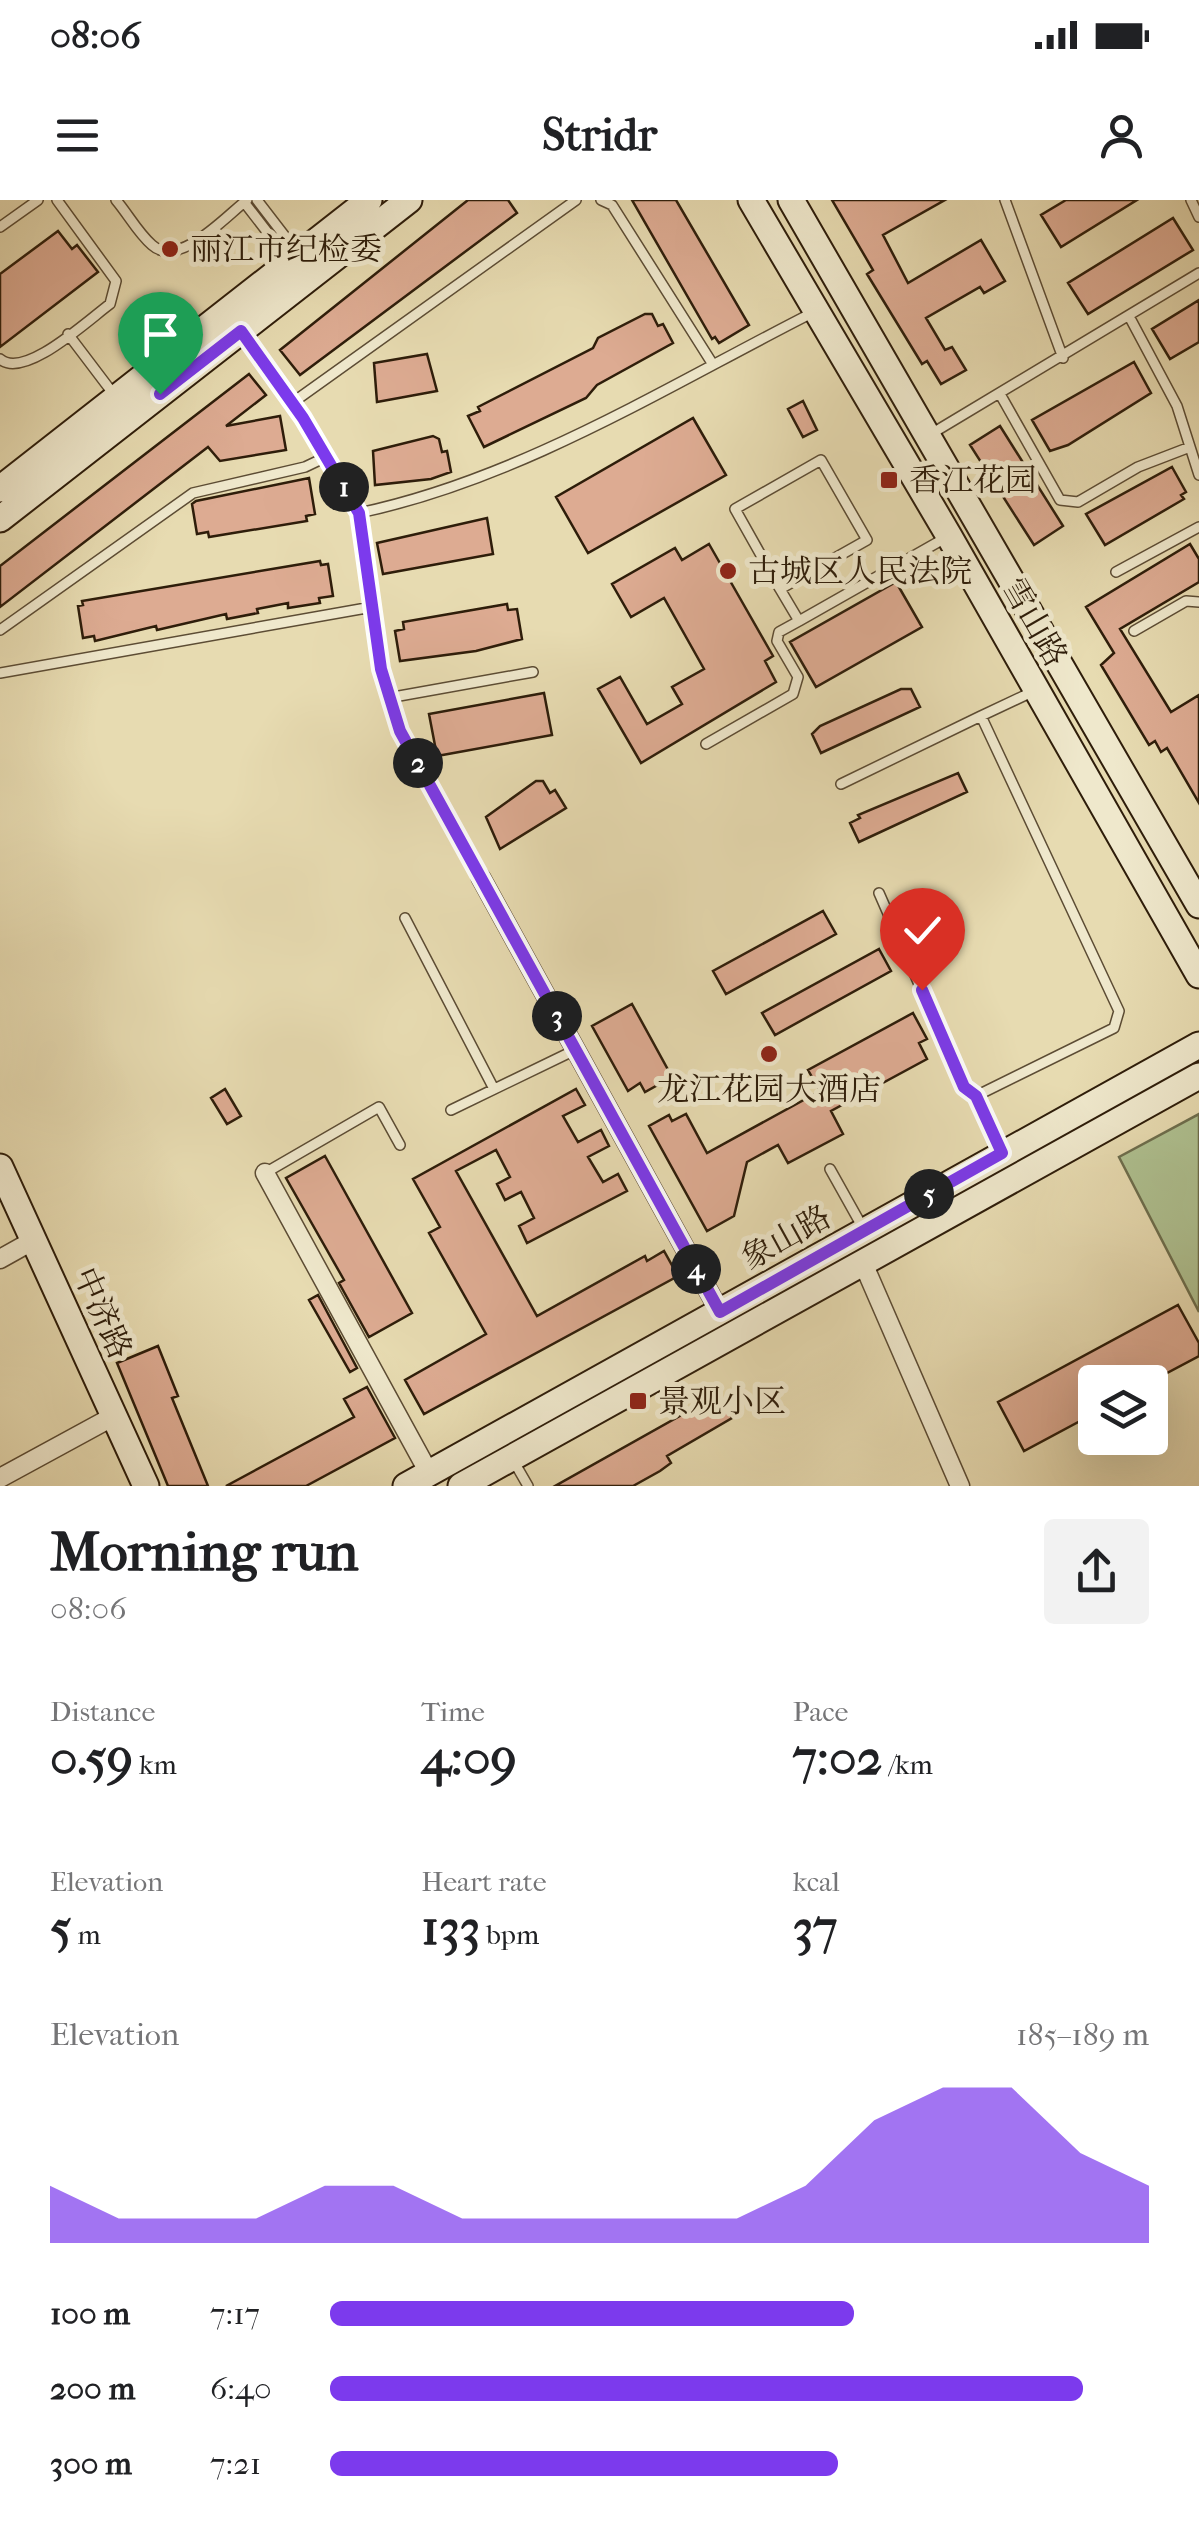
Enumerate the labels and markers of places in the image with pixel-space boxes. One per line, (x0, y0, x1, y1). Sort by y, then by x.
place label: 丽江市纪检委 (190, 231, 382, 268)
marker: 丽江市纪检委 (159, 238, 181, 260)
pin (118, 292, 203, 395)
pin: 1 (319, 462, 369, 512)
place label: 香江花园 (909, 462, 1037, 499)
marker: 香江花园 (878, 469, 900, 491)
place label: 古城区人民法院 (748, 553, 972, 590)
marker: 古城区人民法院 (717, 560, 739, 582)
pin: 2 (393, 738, 443, 788)
pin (880, 888, 965, 991)
pin: 3 (532, 991, 582, 1041)
marker: 龙江花园大酒店 (758, 1043, 780, 1065)
place label: 龙江花园大酒店 (657, 1071, 881, 1108)
pin: 5 (904, 1169, 954, 1219)
pin: 4 (671, 1244, 721, 1294)
place label: 景观小区 (658, 1383, 786, 1420)
marker: 景观小区 (627, 1390, 649, 1412)

